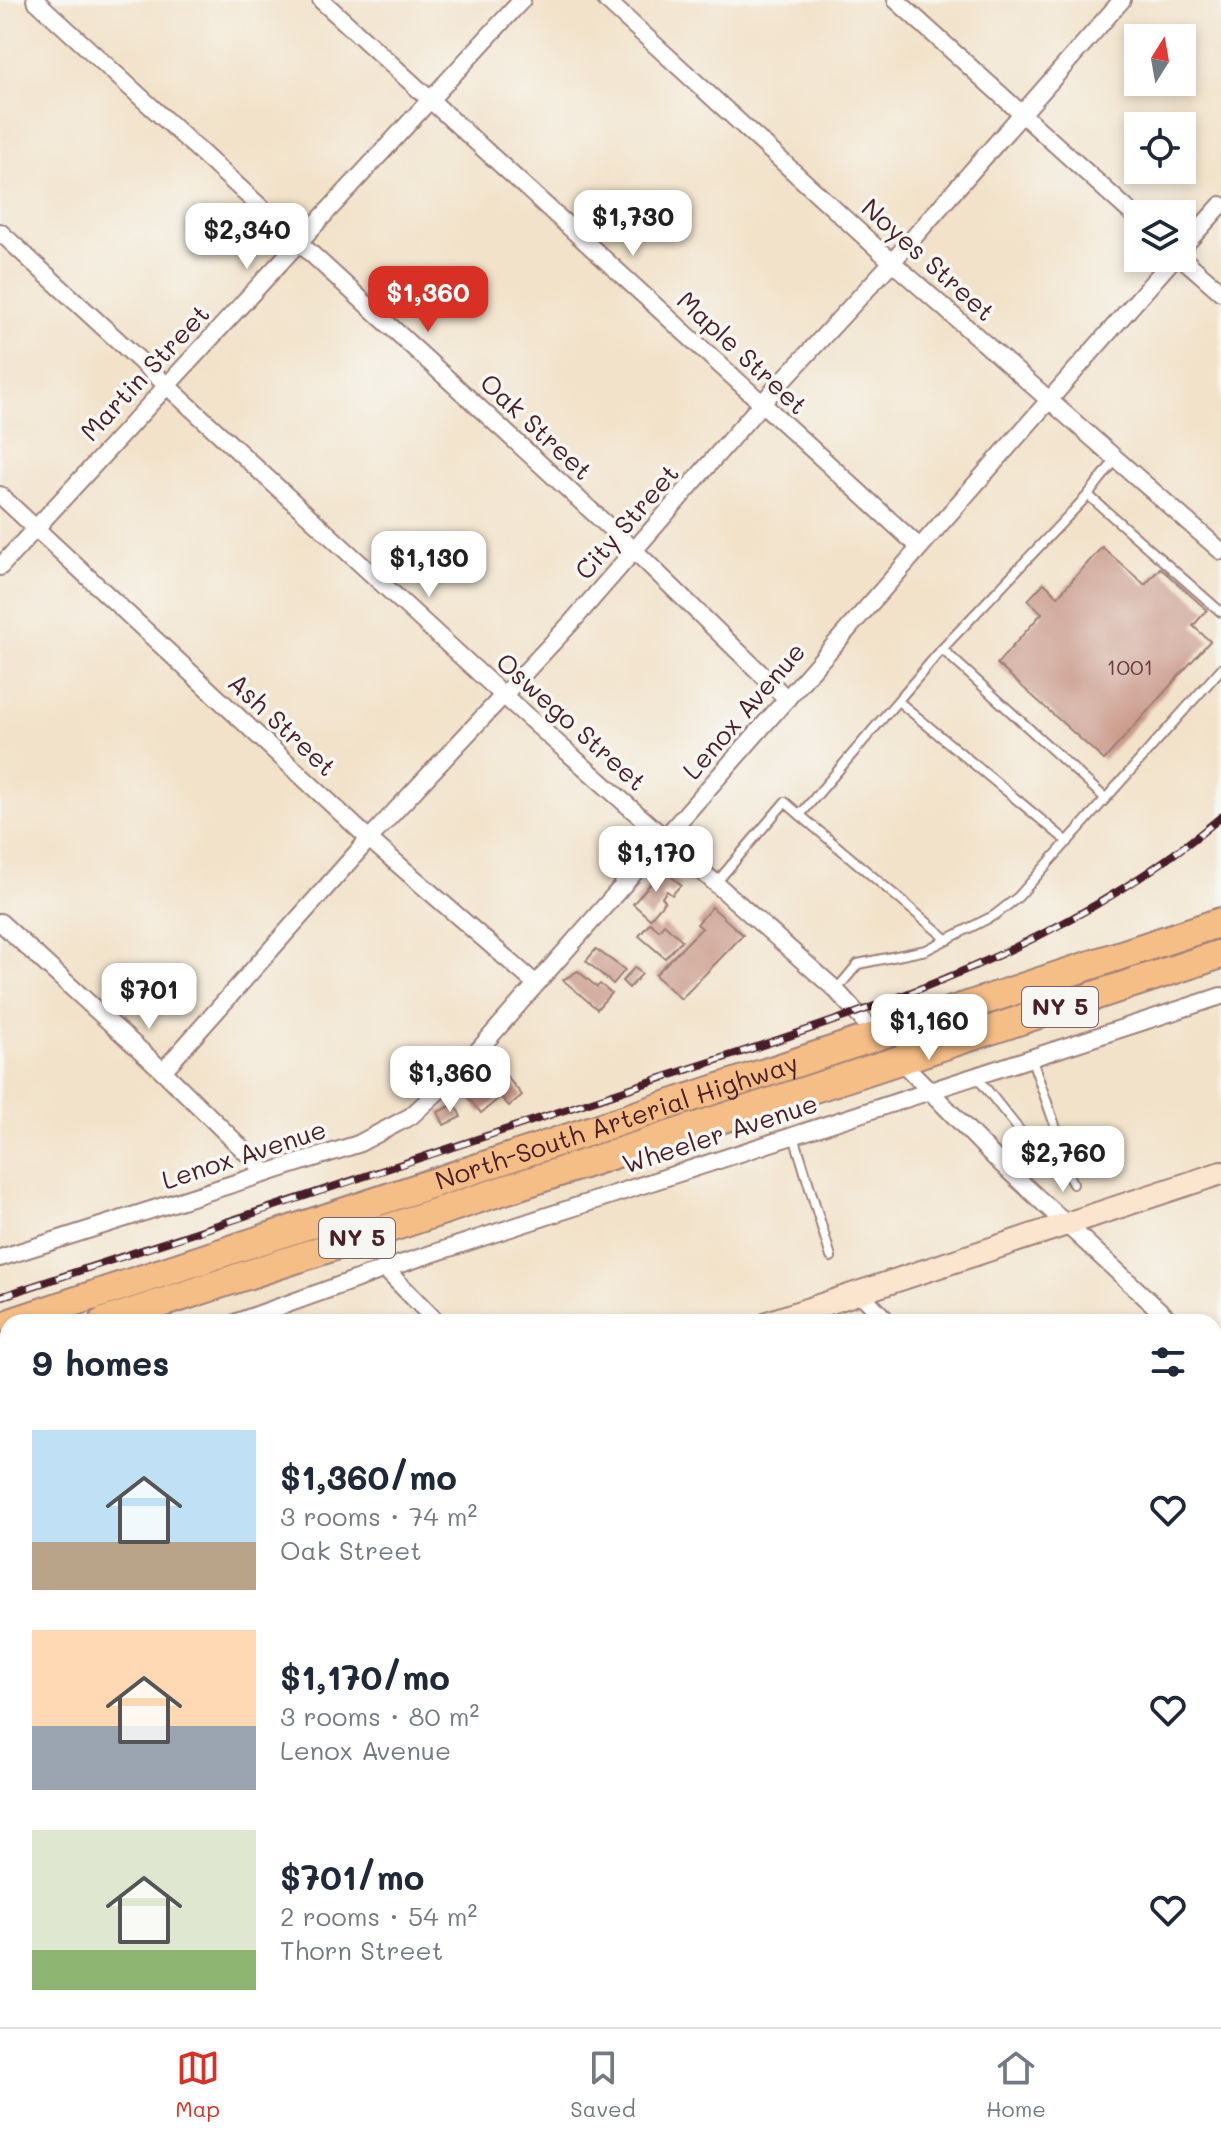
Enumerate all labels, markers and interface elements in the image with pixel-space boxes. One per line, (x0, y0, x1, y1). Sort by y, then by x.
north arrow (1124, 24, 1196, 96)
map controls (1124, 24, 1196, 272)
button: locate (1124, 112, 1196, 184)
pin: $1,730 (568, 190, 698, 258)
street label: Noyes Street (855, 190, 1002, 328)
text: $1,730 (592, 199, 674, 233)
button: layers (1124, 200, 1196, 272)
pin: $2,340 (182, 203, 312, 271)
text: $2,340 (203, 212, 291, 246)
pin: $1,360 (363, 266, 493, 334)
text: $1,360 (386, 275, 470, 309)
street label: Maple Street (670, 283, 815, 422)
street label: Martin Street (72, 297, 216, 448)
street label: Oak Street (473, 366, 600, 487)
street label: City Street (567, 456, 686, 586)
pin: $1,130 (364, 531, 494, 599)
text: $1,130 (389, 540, 469, 574)
street label: Lenox Avenue (674, 635, 812, 786)
street label: Oswego Street (489, 645, 654, 798)
house number: 1001 (1107, 652, 1153, 681)
street label: Ash Street (221, 665, 344, 783)
pin: $1,170 (591, 826, 721, 894)
text: $1,170 (617, 835, 695, 869)
pin: $701 (102, 963, 196, 1031)
text: $701 (120, 972, 178, 1006)
road number: NY 5 (1022, 987, 1098, 1027)
pin: $1,160 (864, 994, 994, 1062)
text: $1,160 (889, 1003, 969, 1037)
street label: North-South Arterial Highway (430, 1045, 802, 1197)
pin: $1,360 (385, 1046, 515, 1114)
text: $1,360 (408, 1055, 492, 1089)
street label: Wheeler Avenue (618, 1085, 822, 1181)
street label: Lenox Avenue (157, 1111, 330, 1197)
pin: $2,760 (998, 1126, 1128, 1194)
text: $2,760 (1020, 1135, 1106, 1169)
road number: NY 5 (319, 1218, 395, 1258)
text: 9 homes (32, 1340, 169, 1385)
icon: filters (1146, 1340, 1190, 1384)
text: $1,360/mo (280, 1454, 457, 1499)
icon: home (96, 1462, 192, 1558)
icon: heart (1146, 1488, 1190, 1532)
text: 3 rooms · 74 m² (280, 1499, 477, 1533)
text: Oak Street (280, 1533, 422, 1567)
text: $1,170/mo (280, 1654, 450, 1699)
icon: home (96, 1662, 192, 1758)
icon: heart (1146, 1688, 1190, 1732)
text: 3 rooms · 80 m² (280, 1699, 479, 1733)
text: Lenox Avenue (280, 1733, 451, 1767)
text: $701/mo (280, 1854, 424, 1899)
icon: home (96, 1862, 192, 1958)
icon: heart (1146, 1888, 1190, 1932)
text: 2 rooms · 54 m² (280, 1899, 477, 1933)
text: Thorn Street (280, 1933, 443, 1967)
tab: Map (175, 2046, 220, 2123)
tab: Saved (570, 2046, 636, 2123)
tab: Home (986, 2046, 1046, 2123)

